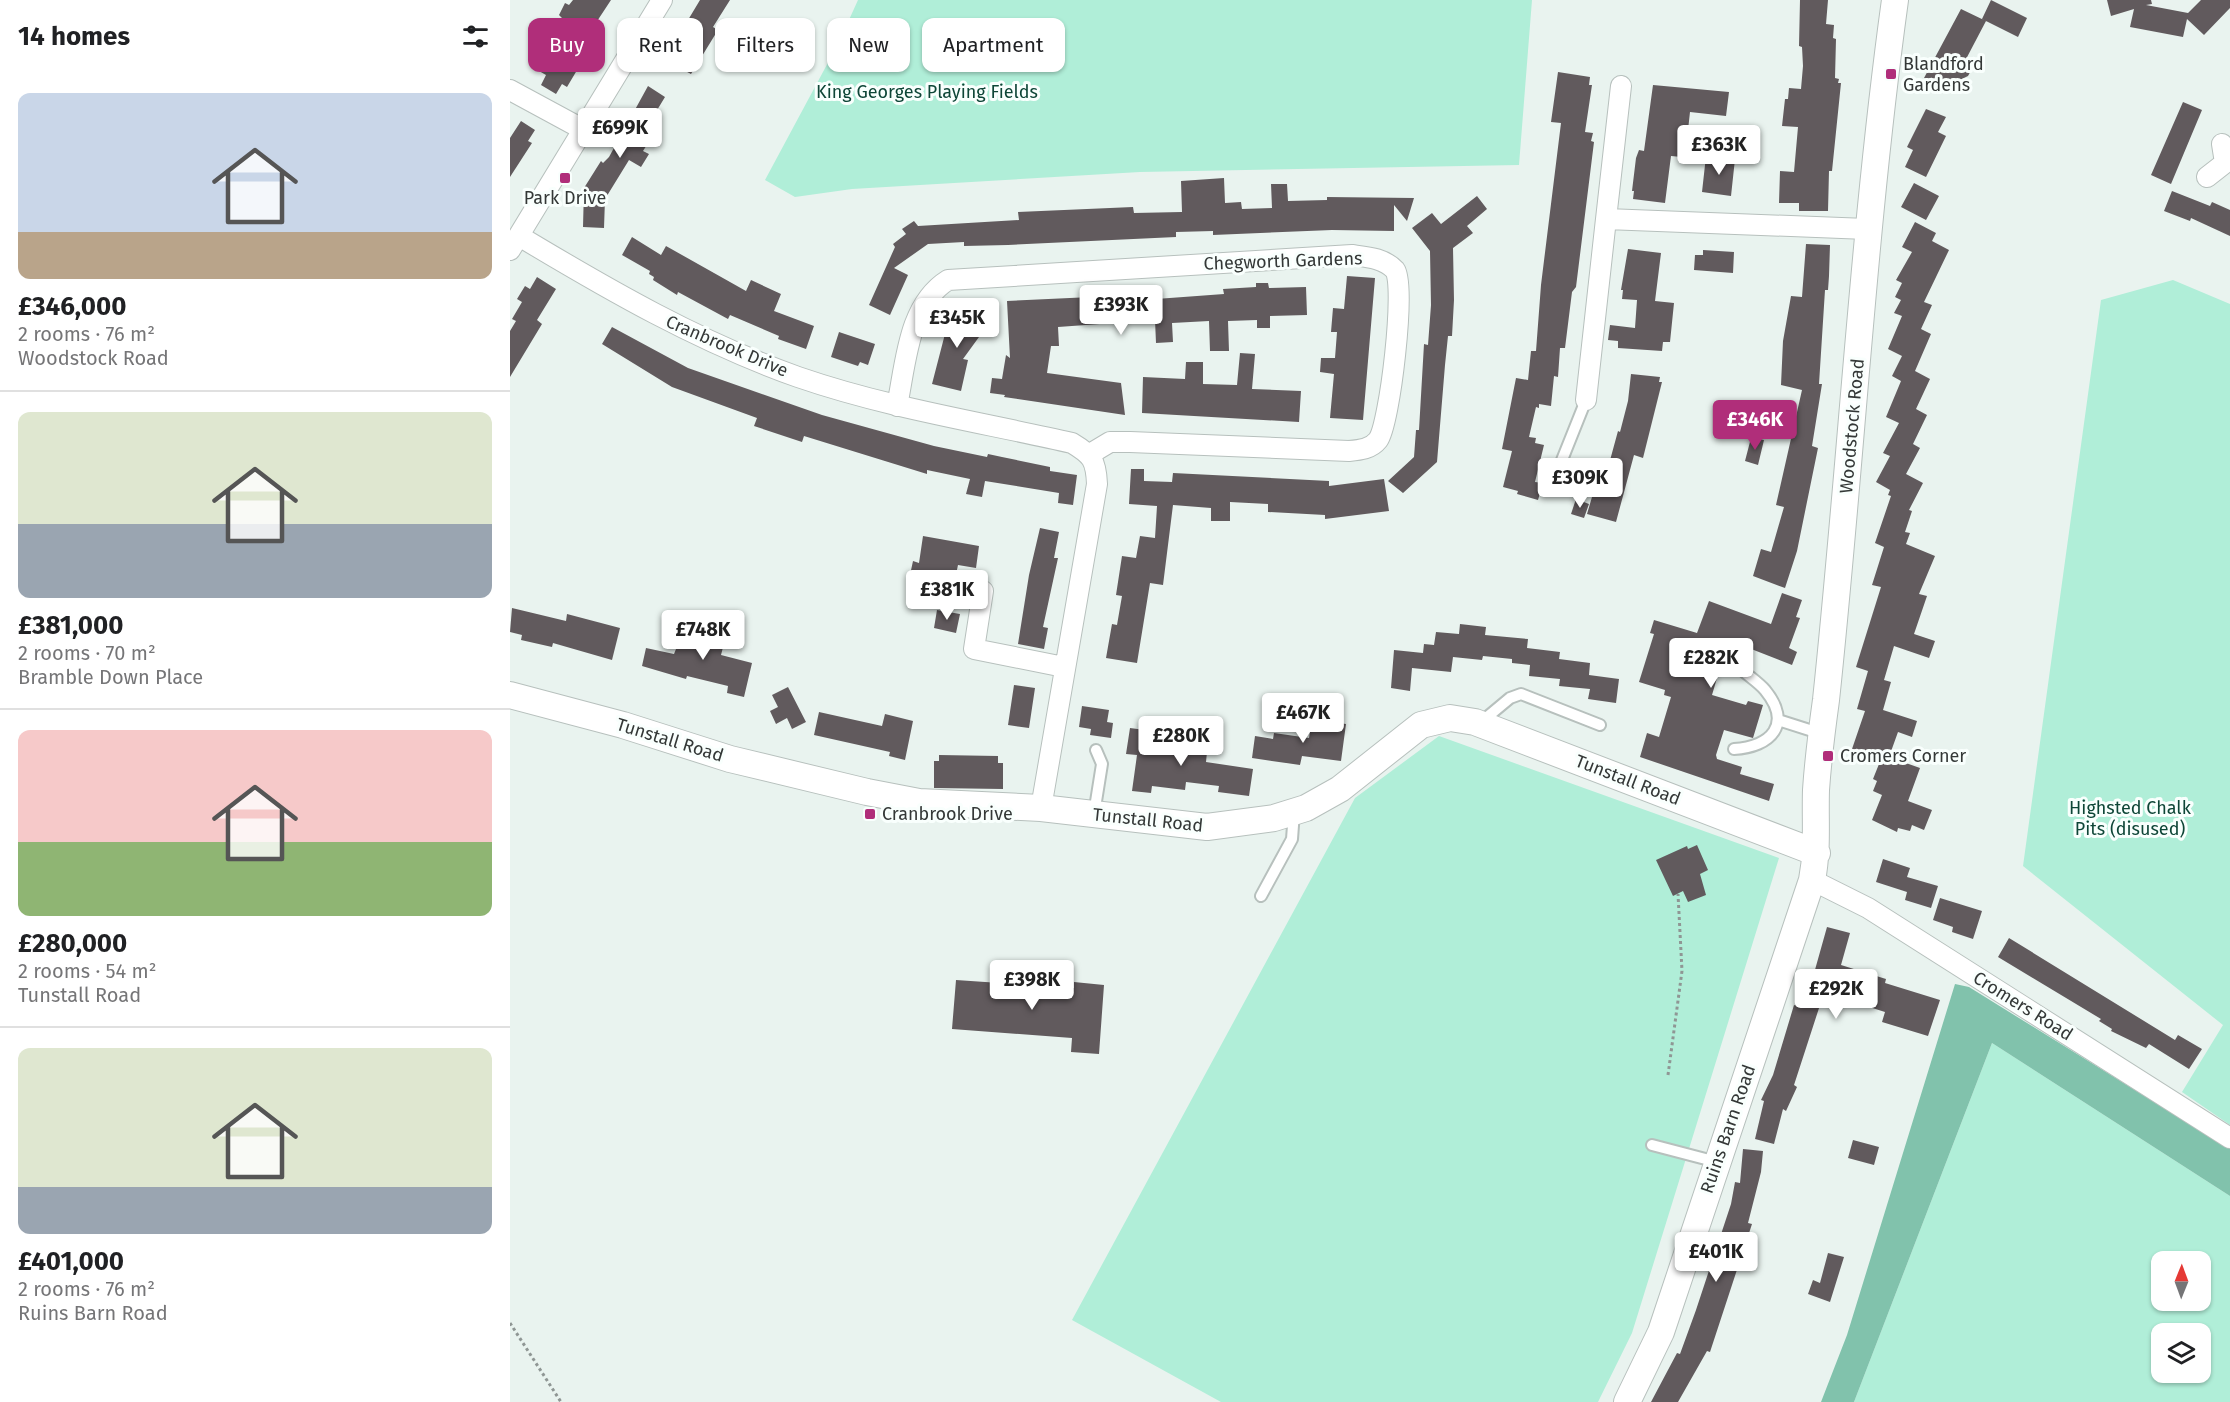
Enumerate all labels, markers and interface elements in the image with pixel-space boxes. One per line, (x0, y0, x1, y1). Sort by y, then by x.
chip: Buy (528, 18, 605, 72)
chip: Rent (617, 18, 703, 72)
chip: Filters (715, 18, 815, 72)
chip: New (827, 18, 910, 72)
chip: Apartment (922, 18, 1065, 72)
icon: filters (459, 20, 492, 53)
text: 14 homes (18, 21, 130, 52)
place label: Blandford Gardens (1903, 53, 1984, 96)
marker: Blandford Gardens (1884, 67, 1898, 81)
park label: King Georges Playing Fields (816, 81, 1038, 103)
pin: £699K (578, 108, 662, 159)
text: £699K (592, 115, 648, 139)
pin: £363K (1677, 125, 1761, 176)
icon: home (201, 132, 309, 240)
text: £363K (1691, 132, 1747, 156)
marker: Park Drive (558, 171, 572, 185)
place label: Park Drive (524, 187, 606, 209)
street label: Chegworth Gardens (1203, 247, 1363, 275)
pin: £393K (1079, 285, 1163, 336)
text: £346,000 (18, 291, 126, 322)
text: £393K (1094, 292, 1148, 316)
pin: £345K (915, 298, 999, 349)
text: £345K (929, 305, 985, 329)
street label: Cranbrook Drive (663, 310, 791, 382)
text: 2 rooms · 76 m² (18, 322, 155, 346)
text: Woodstock Road (18, 346, 169, 370)
street label: Woodstock Road (1835, 357, 1869, 495)
pin: £346K (1713, 400, 1797, 451)
text: £346K (1727, 407, 1783, 431)
icon: home (201, 451, 309, 559)
pin: £309K (1538, 458, 1622, 509)
text: £309K (1552, 465, 1608, 489)
pin: £381K (905, 570, 989, 621)
text: £381K (920, 577, 974, 601)
text: £381,000 (18, 610, 123, 641)
pin: £748K (661, 610, 745, 661)
text: £748K (676, 617, 730, 641)
pin: £282K (1669, 638, 1753, 689)
text: 2 rooms · 70 m² (18, 641, 156, 665)
text: £282K (1683, 645, 1739, 669)
text: Bramble Down Place (18, 665, 203, 689)
pin: £467K (1261, 693, 1345, 744)
text: £467K (1276, 700, 1330, 724)
street label: Tunstall Road (614, 713, 726, 767)
pin: £280K (1139, 716, 1223, 767)
text: £280K (1152, 723, 1210, 747)
place label: Cromers Corner (1840, 745, 1966, 767)
marker: Cromers Corner (1821, 749, 1835, 763)
street label: Tunstall Road (1572, 750, 1684, 810)
icon: home (201, 769, 309, 877)
park label: Highsted Chalk Pits (disused) (2069, 797, 2192, 840)
place label: Cranbrook Drive (882, 803, 1013, 825)
street label: Tunstall Road (1092, 803, 1204, 837)
marker: Cranbrook Drive (863, 807, 877, 821)
text: £280,000 (18, 928, 127, 959)
text: 2 rooms · 54 m² (18, 959, 157, 983)
pin: £398K (990, 960, 1074, 1011)
text: £398K (1004, 967, 1060, 991)
street label: Cromers Road (1969, 967, 2077, 1045)
pin: £292K (1794, 969, 1878, 1020)
text: £292K (1809, 976, 1863, 1000)
text: Tunstall Road (18, 983, 141, 1007)
street label: Ruins Barn Road (1696, 1062, 1760, 1196)
icon: home (201, 1087, 309, 1195)
pin: £401K (1674, 1232, 1758, 1283)
text: £401K (1689, 1239, 1743, 1263)
text: £401,000 (18, 1246, 124, 1277)
north arrow (2151, 1251, 2211, 1311)
map controls (2151, 1251, 2211, 1383)
text: 2 rooms · 76 m² (18, 1277, 155, 1301)
text: Ruins Barn Road (18, 1301, 168, 1325)
button: layers (2151, 1323, 2211, 1383)

